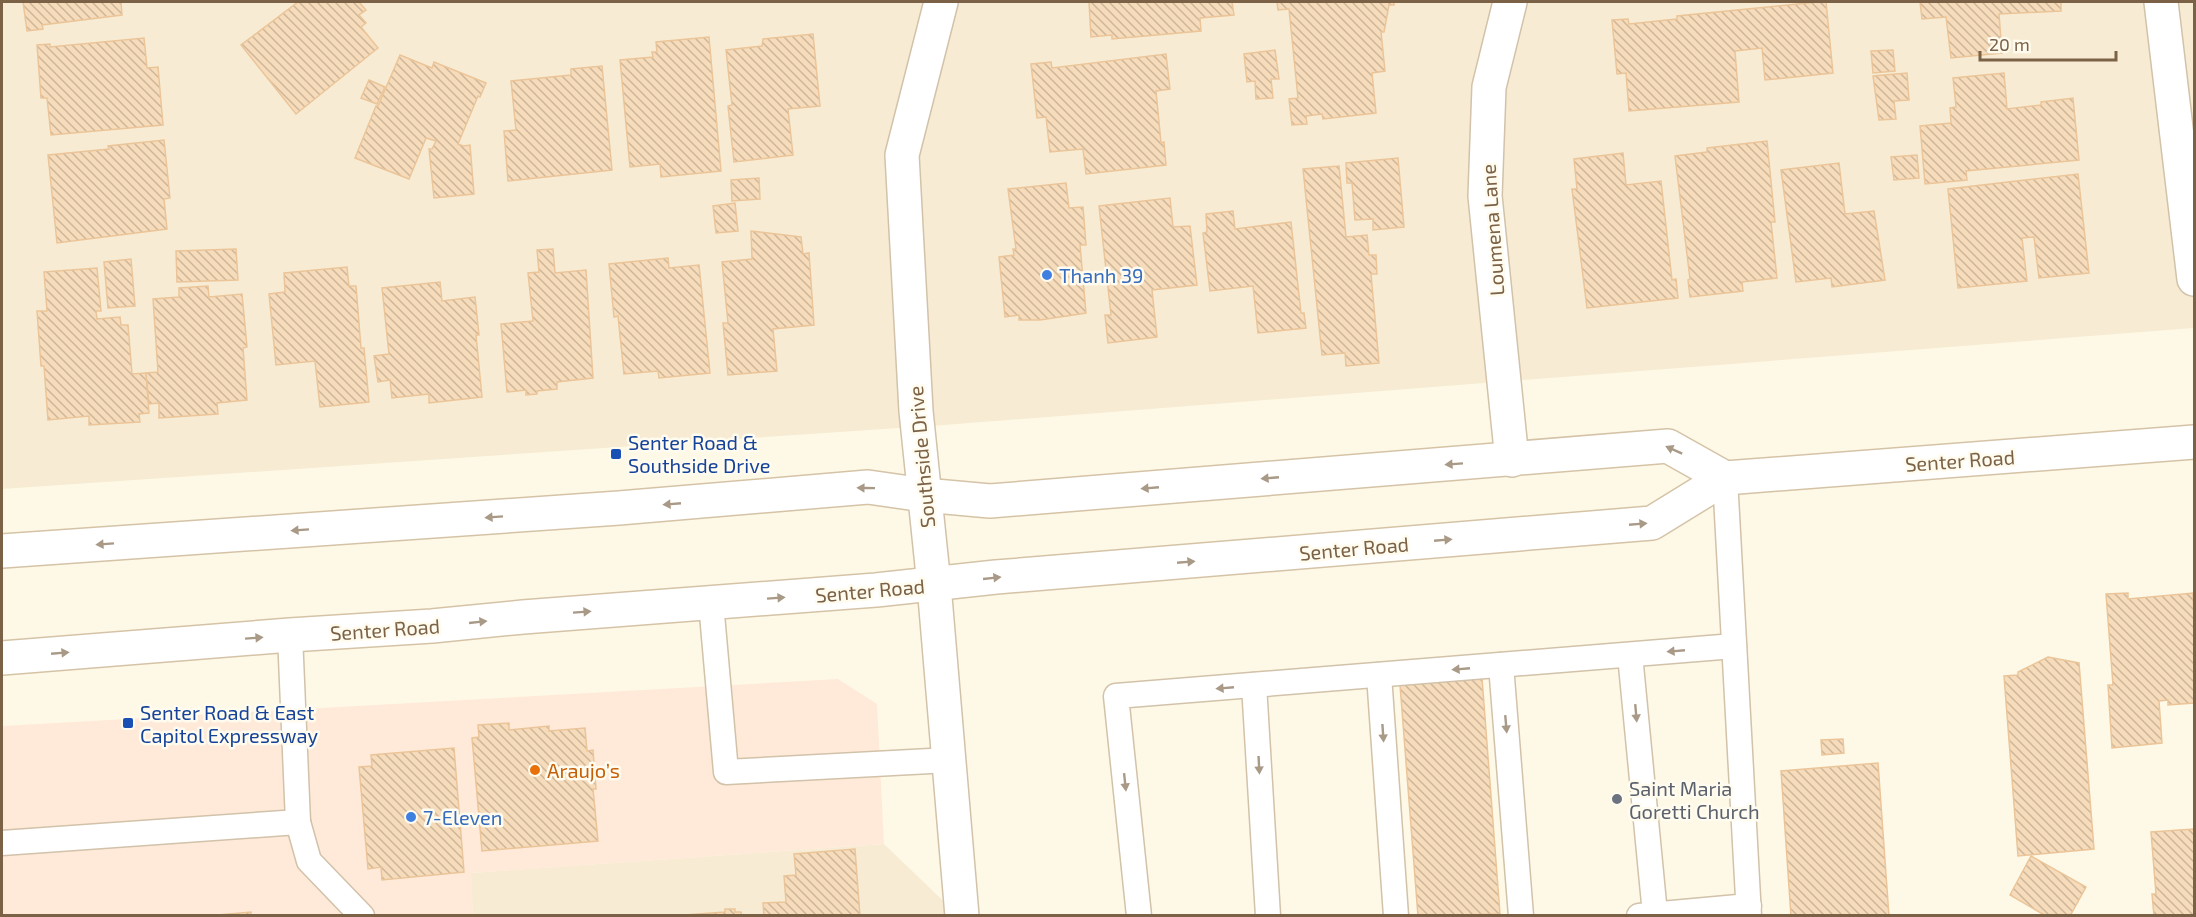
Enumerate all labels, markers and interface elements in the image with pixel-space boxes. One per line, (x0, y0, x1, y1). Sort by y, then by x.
scale bar (1980, 24, 2116, 62)
text: 20 m (1989, 33, 2030, 55)
street label: Loumena Lane (1475, 163, 1509, 297)
place label: Thanh 39 (1059, 263, 1143, 287)
marker: Thanh 39 (1040, 268, 1054, 282)
street label: Southside Drive (903, 385, 939, 529)
place label: Senter Road & Southside Drive (628, 430, 770, 477)
street label: Senter Road (1904, 444, 2016, 476)
one-way arrow (1665, 446, 1682, 455)
marker: Senter Road & Southside Drive (609, 447, 623, 461)
one-way arrow (1444, 459, 1463, 469)
one-way arrow (1261, 474, 1280, 483)
one-way arrow (857, 483, 876, 493)
one-way arrow (1141, 483, 1160, 493)
one-way arrow (663, 499, 682, 508)
one-way arrow (485, 512, 504, 522)
one-way arrow (1628, 519, 1647, 529)
one-way arrow (290, 526, 309, 535)
street label: Senter Road (1298, 531, 1410, 565)
one-way arrow (1434, 535, 1453, 545)
one-way arrow (96, 539, 115, 549)
one-way arrow (1177, 557, 1196, 566)
street label: Senter Road (814, 573, 926, 607)
one-way arrow (982, 573, 1001, 583)
one-way arrow (767, 593, 786, 603)
one-way arrow (572, 608, 591, 617)
street label: Senter Road (329, 613, 441, 645)
one-way arrow (468, 617, 487, 627)
one-way arrow (245, 633, 264, 643)
one-way arrow (1667, 646, 1686, 656)
one-way arrow (50, 649, 69, 658)
one-way arrow (1451, 664, 1470, 673)
one-way arrow (1215, 683, 1234, 693)
place label: Senter Road & East Capitol Expressway (140, 700, 318, 747)
one-way arrow (1631, 704, 1641, 723)
one-way arrow (1501, 714, 1511, 733)
marker: Senter Road & East Capitol Expressway (121, 716, 135, 730)
one-way arrow (1378, 724, 1388, 743)
one-way arrow (1254, 755, 1263, 774)
place label: Araujo’s (547, 758, 620, 782)
marker: Araujo’s (528, 763, 542, 777)
one-way arrow (1120, 773, 1130, 792)
place label: Saint Maria Goretti Church (1629, 776, 1760, 823)
marker: Saint Maria Goretti Church (1610, 792, 1624, 806)
place label: 7-Eleven (423, 805, 502, 829)
marker: 7-Eleven (404, 810, 418, 824)

